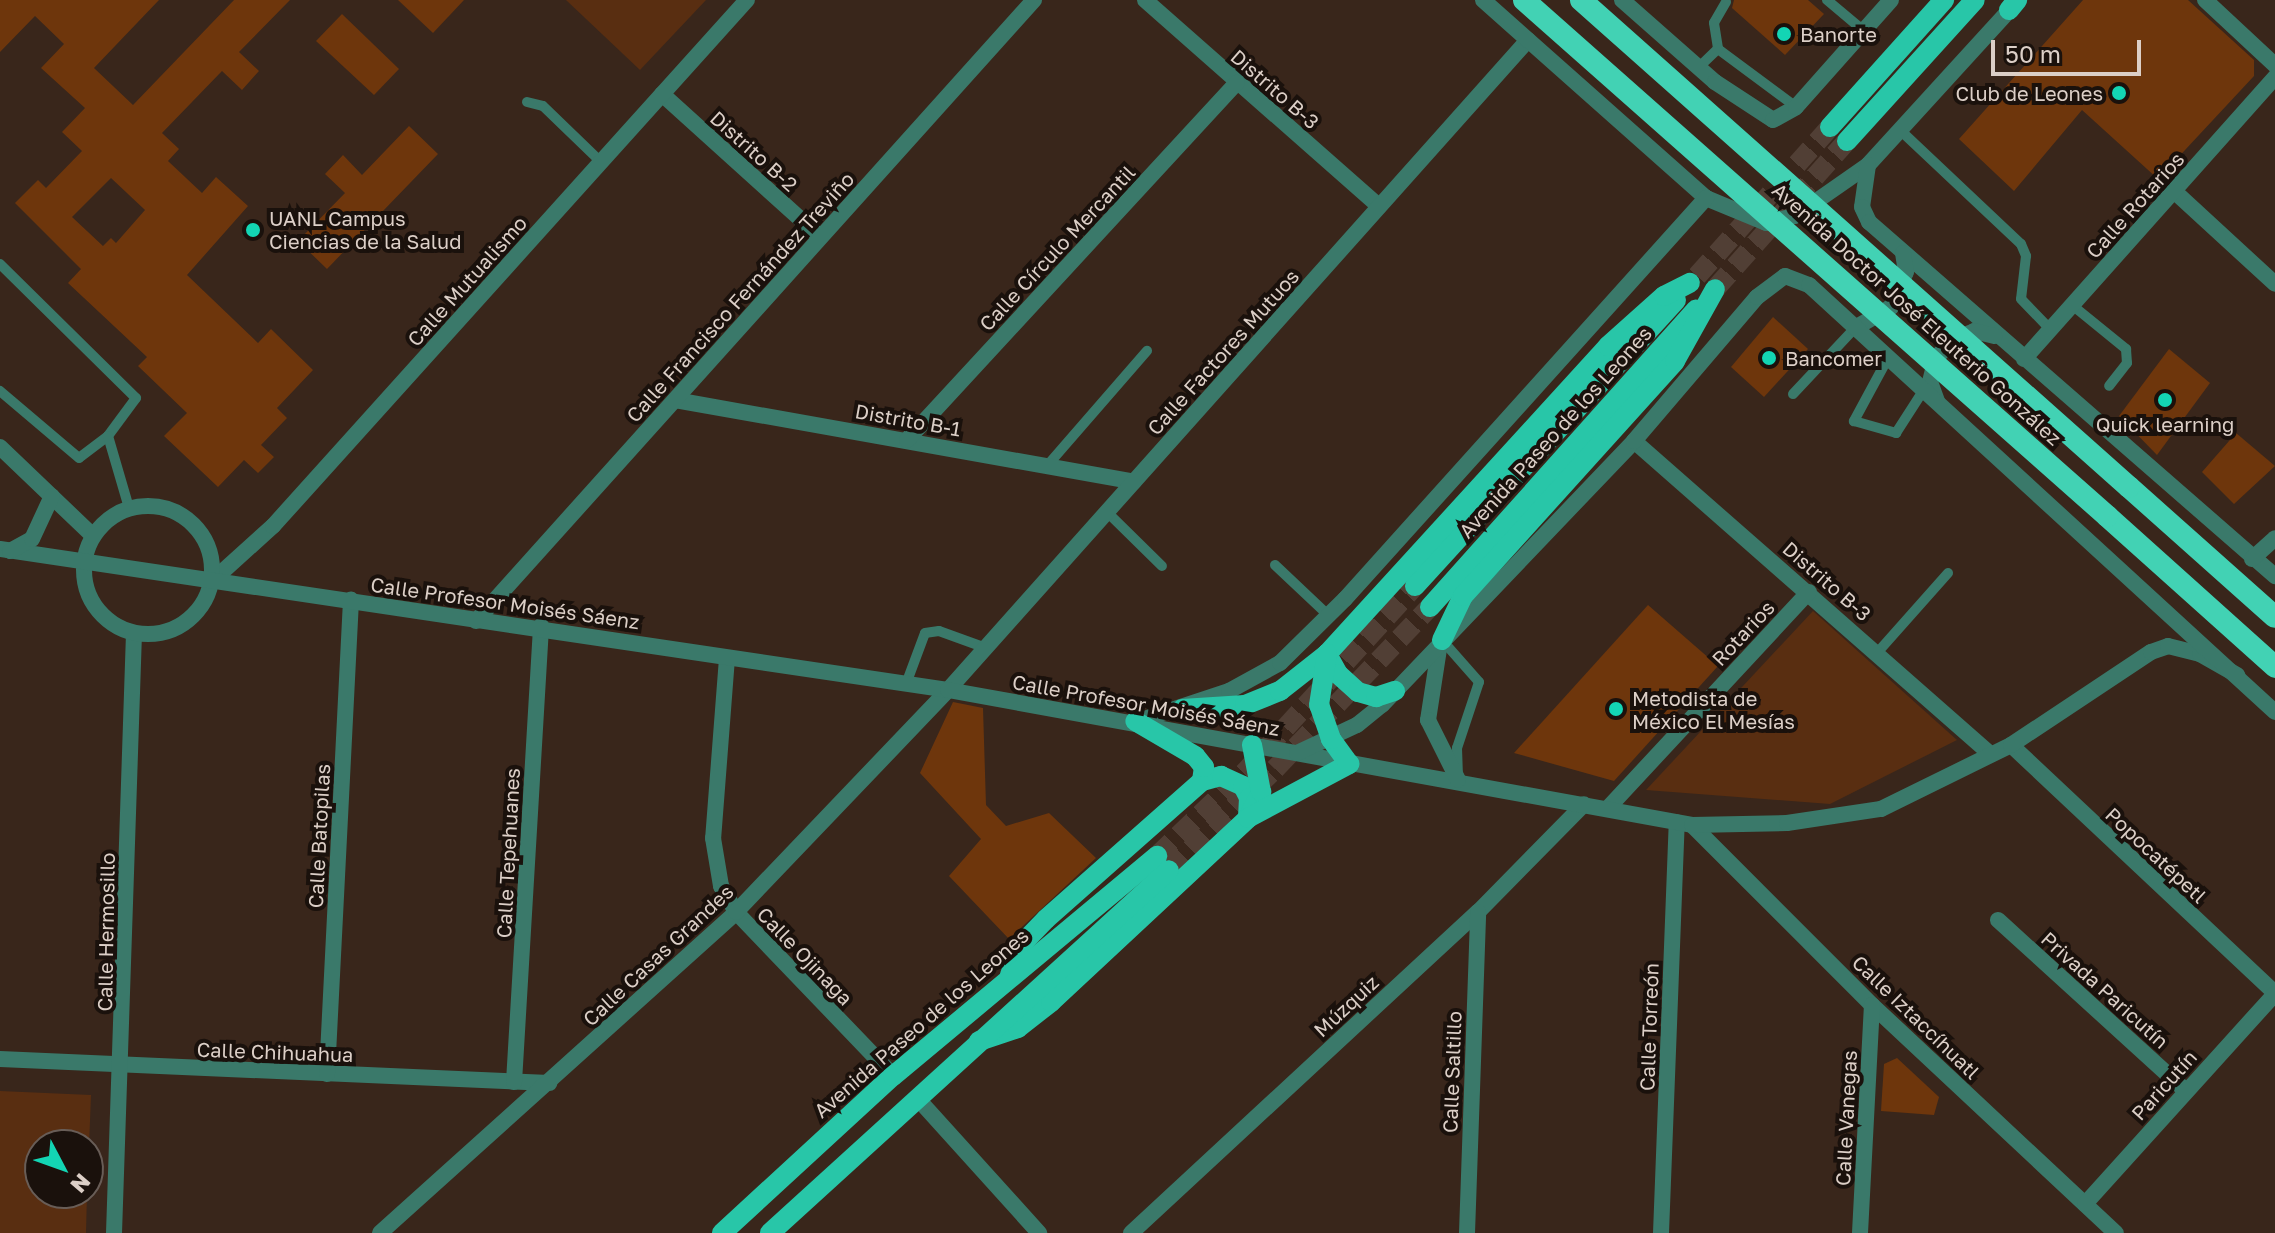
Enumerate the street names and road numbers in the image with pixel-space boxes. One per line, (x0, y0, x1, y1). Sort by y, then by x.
street label: Distrito B-3 (1226, 44, 1324, 134)
street label: Distrito B-2 (706, 106, 802, 196)
street label: Calle Rotarios (2081, 147, 2189, 263)
street label: Calle Círculo Mercantil (974, 160, 1140, 336)
street label: Calle Francisco Fernández Treviño (621, 167, 859, 427)
street label: Avenida Doctor José Eleuterio González (1768, 178, 2066, 450)
street label: Calle Mutualismo (402, 211, 532, 351)
street label: Calle Factores Mutuos (1142, 264, 1304, 440)
street label: Avenida Paseo de los Leones (1454, 321, 1656, 543)
street label: Distrito B-1 (853, 399, 963, 441)
street label: Distrito B-3 (1778, 536, 1876, 626)
street label: Calle Profesor Moisés Sáenz (369, 572, 641, 634)
street label: Rotarios (1707, 595, 1779, 671)
street label: Calle Profesor Moisés Sáenz (1010, 670, 1282, 740)
street label: Calle Batopilas (303, 763, 335, 909)
street label: Calle Tepehuanes (492, 767, 524, 939)
street label: Popocatépetl (2101, 802, 2211, 908)
street label: Calle Hermosillo (93, 852, 119, 1012)
street label: Calle Casas Grandes (578, 879, 738, 1031)
street label: Calle Ojinaga (752, 902, 858, 1010)
street label: Avenida Paseo de los Leones (809, 923, 1033, 1123)
street label: Privada Paricutín (2036, 927, 2174, 1053)
street label: Calle Iztaccíhuatl (1847, 950, 1985, 1084)
street label: Calle Torreón (1635, 963, 1663, 1091)
street label: Múzquiz (1309, 970, 1383, 1042)
street label: Calle Saltillo (1438, 1011, 1466, 1133)
street label: Calle Chihuahua (196, 1037, 354, 1067)
street label: Paricutín (2126, 1045, 2202, 1125)
street label: Calle Vanegas (1830, 1050, 1862, 1186)

